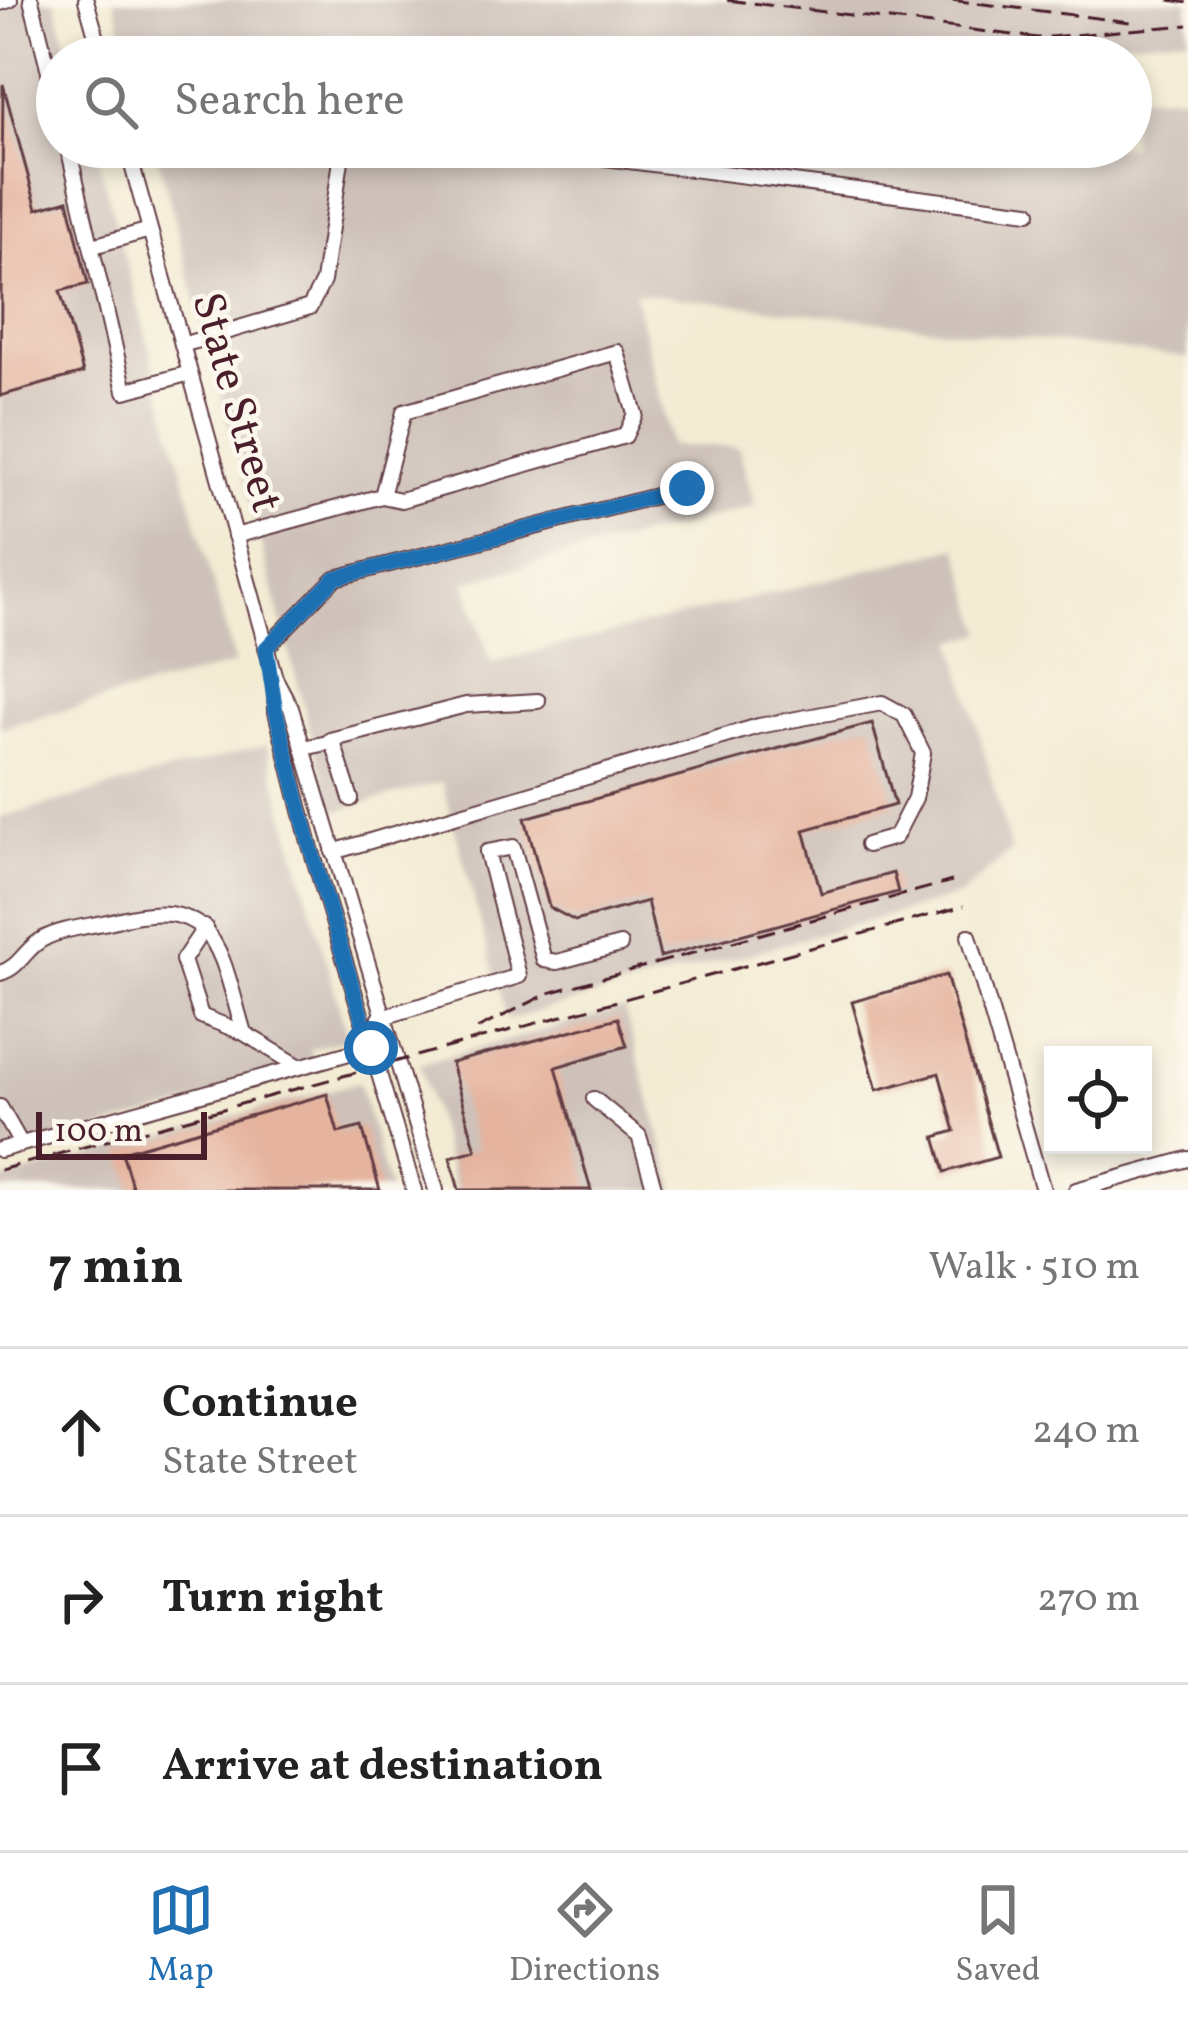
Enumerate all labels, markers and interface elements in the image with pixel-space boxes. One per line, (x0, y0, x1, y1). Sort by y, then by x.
search box (36, 36, 1152, 168)
icon: search (78, 69, 144, 135)
text: Search here (174, 71, 405, 134)
street label: State Street (174, 286, 296, 520)
route end (660, 461, 714, 515)
route start (344, 1021, 398, 1075)
map controls (1044, 1046, 1152, 1154)
button: locate (1044, 1046, 1152, 1154)
scale bar (36, 1106, 207, 1159)
text: 100 m (54, 1110, 143, 1156)
text: 7 min (48, 1233, 184, 1304)
text: Walk · 510 m (928, 1241, 1140, 1295)
text: Continue (162, 1373, 358, 1436)
icon: ahead (48, 1399, 114, 1465)
text: 240 m (1032, 1405, 1140, 1459)
text: State Street (162, 1436, 358, 1490)
icon: right (48, 1567, 114, 1633)
text: Turn right (162, 1568, 383, 1631)
text: 270 m (1037, 1573, 1140, 1627)
icon: arrive (48, 1735, 114, 1801)
text: Arrive at destination (162, 1736, 603, 1799)
tab: Map (148, 1877, 214, 1995)
tab: Directions (509, 1877, 660, 1995)
tab: Saved (955, 1877, 1040, 1995)

